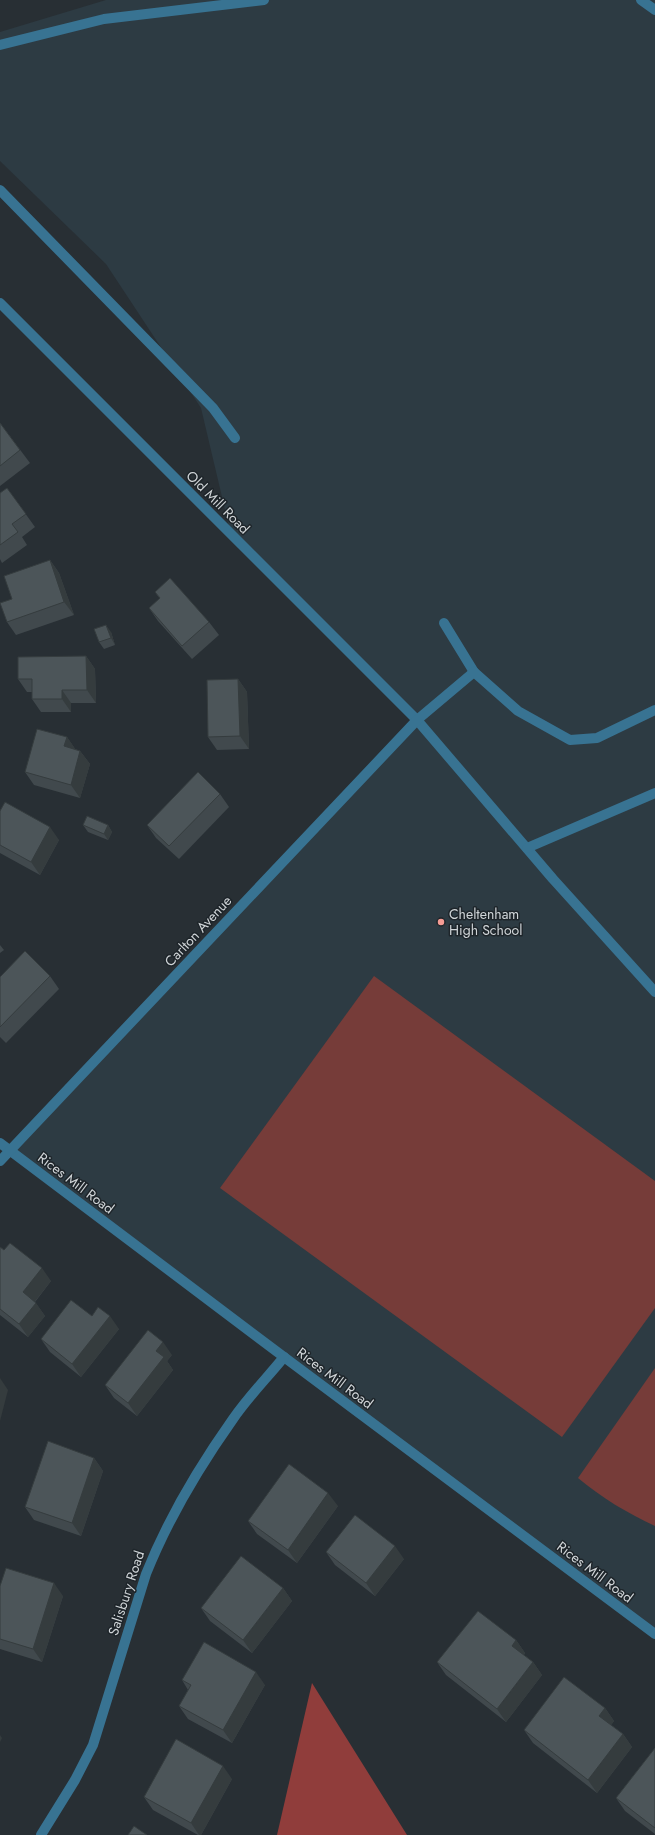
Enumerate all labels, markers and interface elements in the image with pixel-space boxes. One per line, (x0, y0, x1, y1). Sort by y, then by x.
street label: Old Mill Road (182, 466, 254, 538)
street label: Carlton Avenue (160, 891, 236, 971)
place label: Cheltenham High School (449, 904, 522, 940)
marker: Cheltenham High School (436, 917, 446, 927)
street label: Rices Mill Road (34, 1148, 118, 1218)
street label: Rices Mill Road (293, 1343, 377, 1413)
street label: Rices Mill Road (553, 1537, 637, 1607)
street label: Salisbury Road (103, 1548, 149, 1638)

